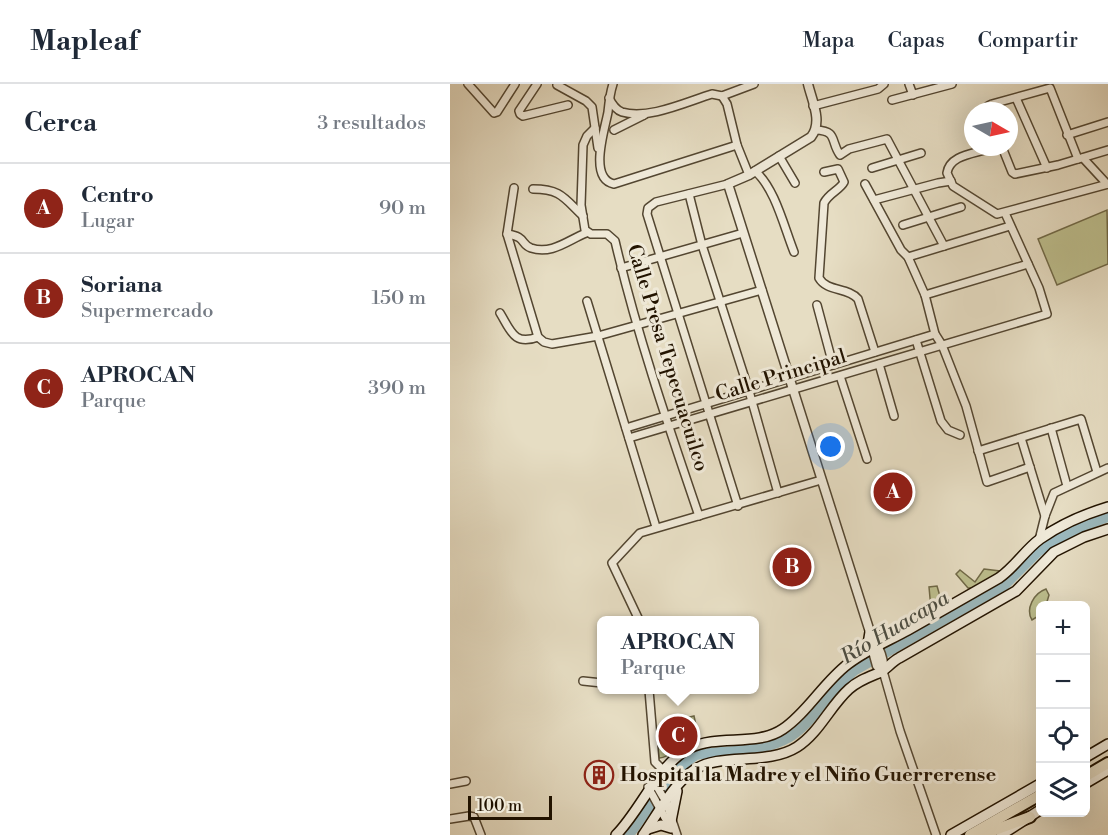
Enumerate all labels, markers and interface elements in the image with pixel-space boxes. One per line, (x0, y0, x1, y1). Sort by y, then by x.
text: Mapleaf (30, 24, 138, 59)
text: Mapa (803, 28, 855, 54)
text: Capas (888, 28, 945, 54)
text: Compartir (978, 28, 1078, 54)
north arrow (964, 102, 1018, 156)
text: Cerca (24, 107, 97, 139)
text: 3 resultados (317, 111, 426, 136)
text: Centro (81, 182, 154, 209)
text: A (36, 196, 51, 221)
text: 90 m (379, 196, 426, 221)
text: Lugar (81, 209, 135, 234)
street label: Calle Presa Tepecuacuilco (621, 241, 713, 475)
text: Soriana (81, 272, 162, 299)
text: B (36, 286, 51, 311)
text: 150 m (371, 286, 426, 311)
text: Supermercado (81, 299, 213, 324)
street label: Calle Principal (713, 344, 849, 408)
text: APROCAN (81, 362, 196, 389)
text: C (36, 376, 51, 401)
text: 390 m (368, 376, 426, 401)
text: Parque (81, 389, 146, 414)
your location (816, 432, 845, 461)
pin: A (874, 470, 912, 514)
pin: B (772, 544, 812, 590)
water label: Río Huacapa (835, 585, 954, 671)
map controls (1036, 601, 1090, 817)
button: + (1036, 601, 1090, 655)
popup (597, 616, 759, 694)
text: APROCAN (621, 629, 735, 656)
button: − (1036, 655, 1090, 709)
text: Parque (621, 656, 686, 681)
button: locate (1036, 709, 1090, 763)
pin: C (658, 714, 698, 758)
building icon: Hospital la Madre y el Niño Guerrerense (583, 759, 615, 791)
place label: Hospital la Madre y el Niño Guerrerense (620, 763, 996, 788)
button: layers (1036, 763, 1090, 817)
scale bar (468, 793, 552, 820)
text: 100 m (477, 796, 522, 816)

